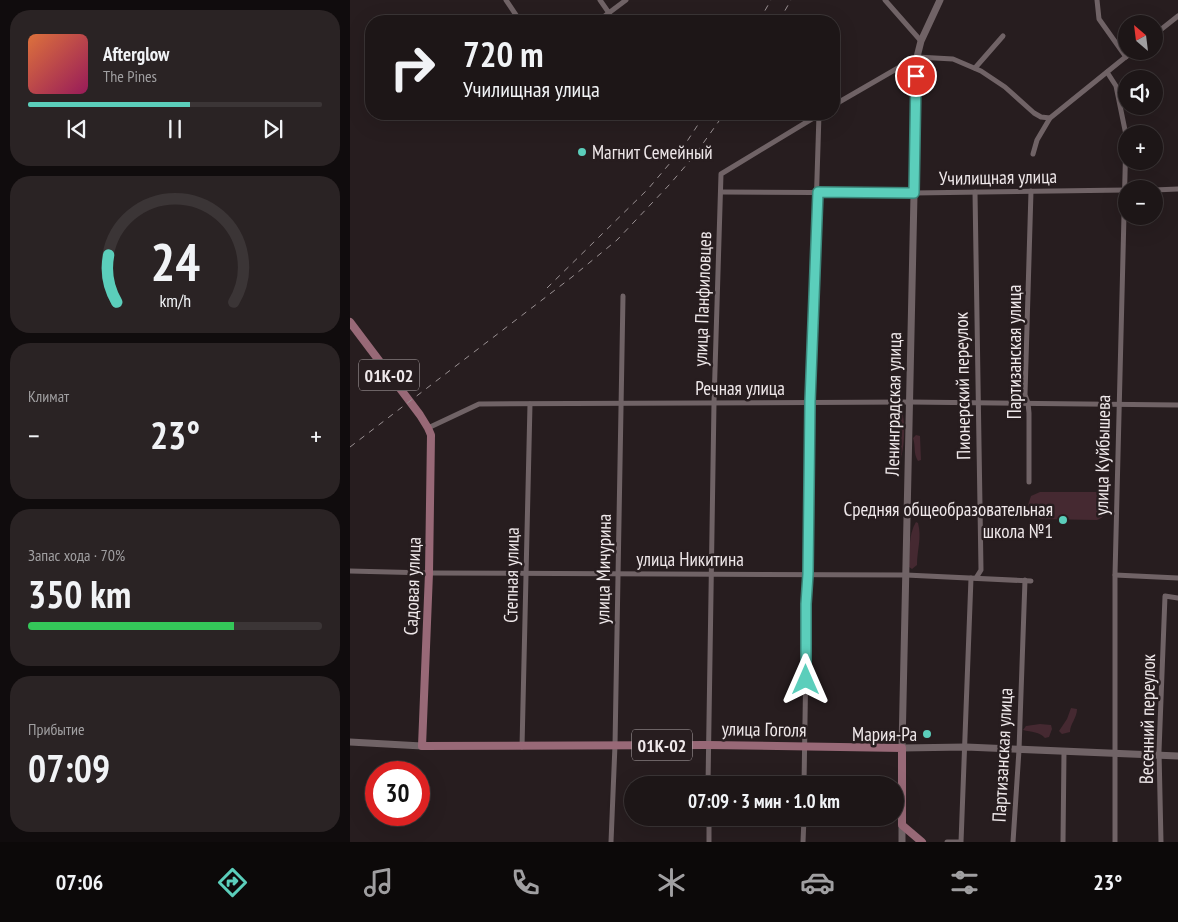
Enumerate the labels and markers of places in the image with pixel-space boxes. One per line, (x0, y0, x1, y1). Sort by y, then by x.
pin (895, 55, 937, 97)
place label: Магнит Семейный (592, 140, 712, 164)
marker: Магнит Семейный (576, 146, 588, 158)
place label: Средняя общеобразовательная школа №1 (844, 497, 1053, 543)
marker: Средняя общеобразовательная школа №1 (1057, 514, 1069, 526)
place label: Мария-Ра (852, 722, 917, 746)
marker: Мария-Ра (921, 728, 933, 740)

